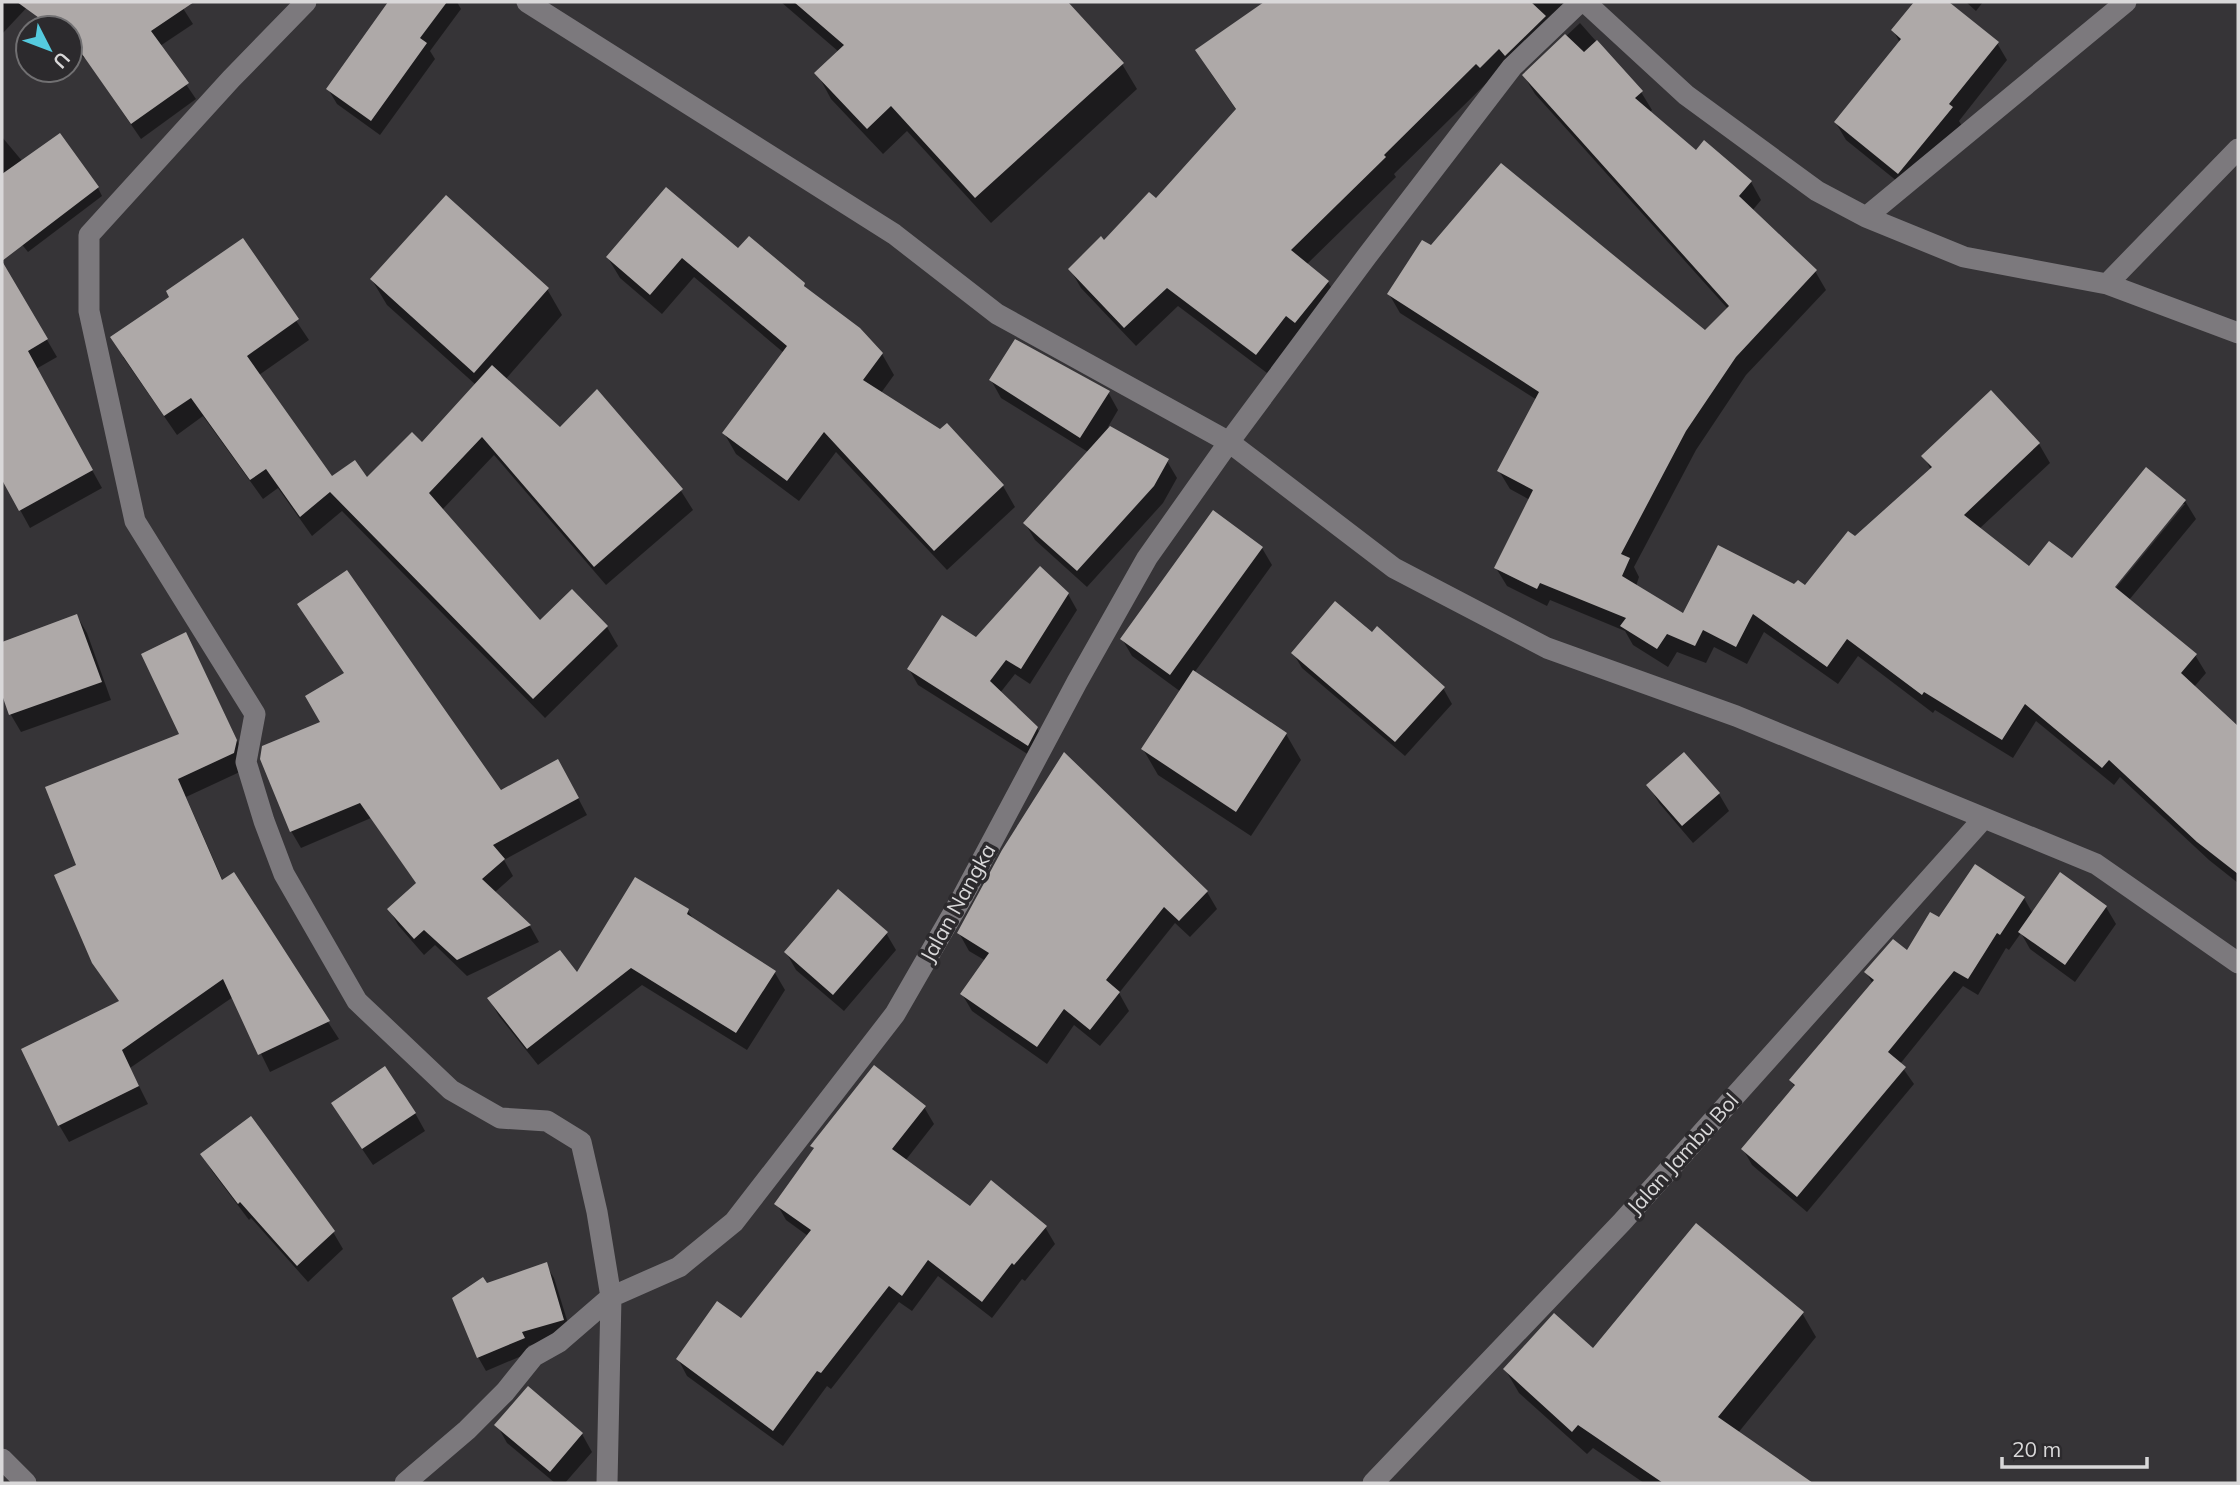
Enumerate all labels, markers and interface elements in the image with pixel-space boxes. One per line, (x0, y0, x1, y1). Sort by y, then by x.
north arrow (14, 14, 84, 84)
text: U (48, 47, 75, 74)
street label: Jalan Nangka (914, 839, 1000, 966)
street label: Jalan Jambu Bol (1621, 1087, 1744, 1219)
scale bar (2002, 1426, 2147, 1470)
text: 20 m (2012, 1436, 2061, 1462)

